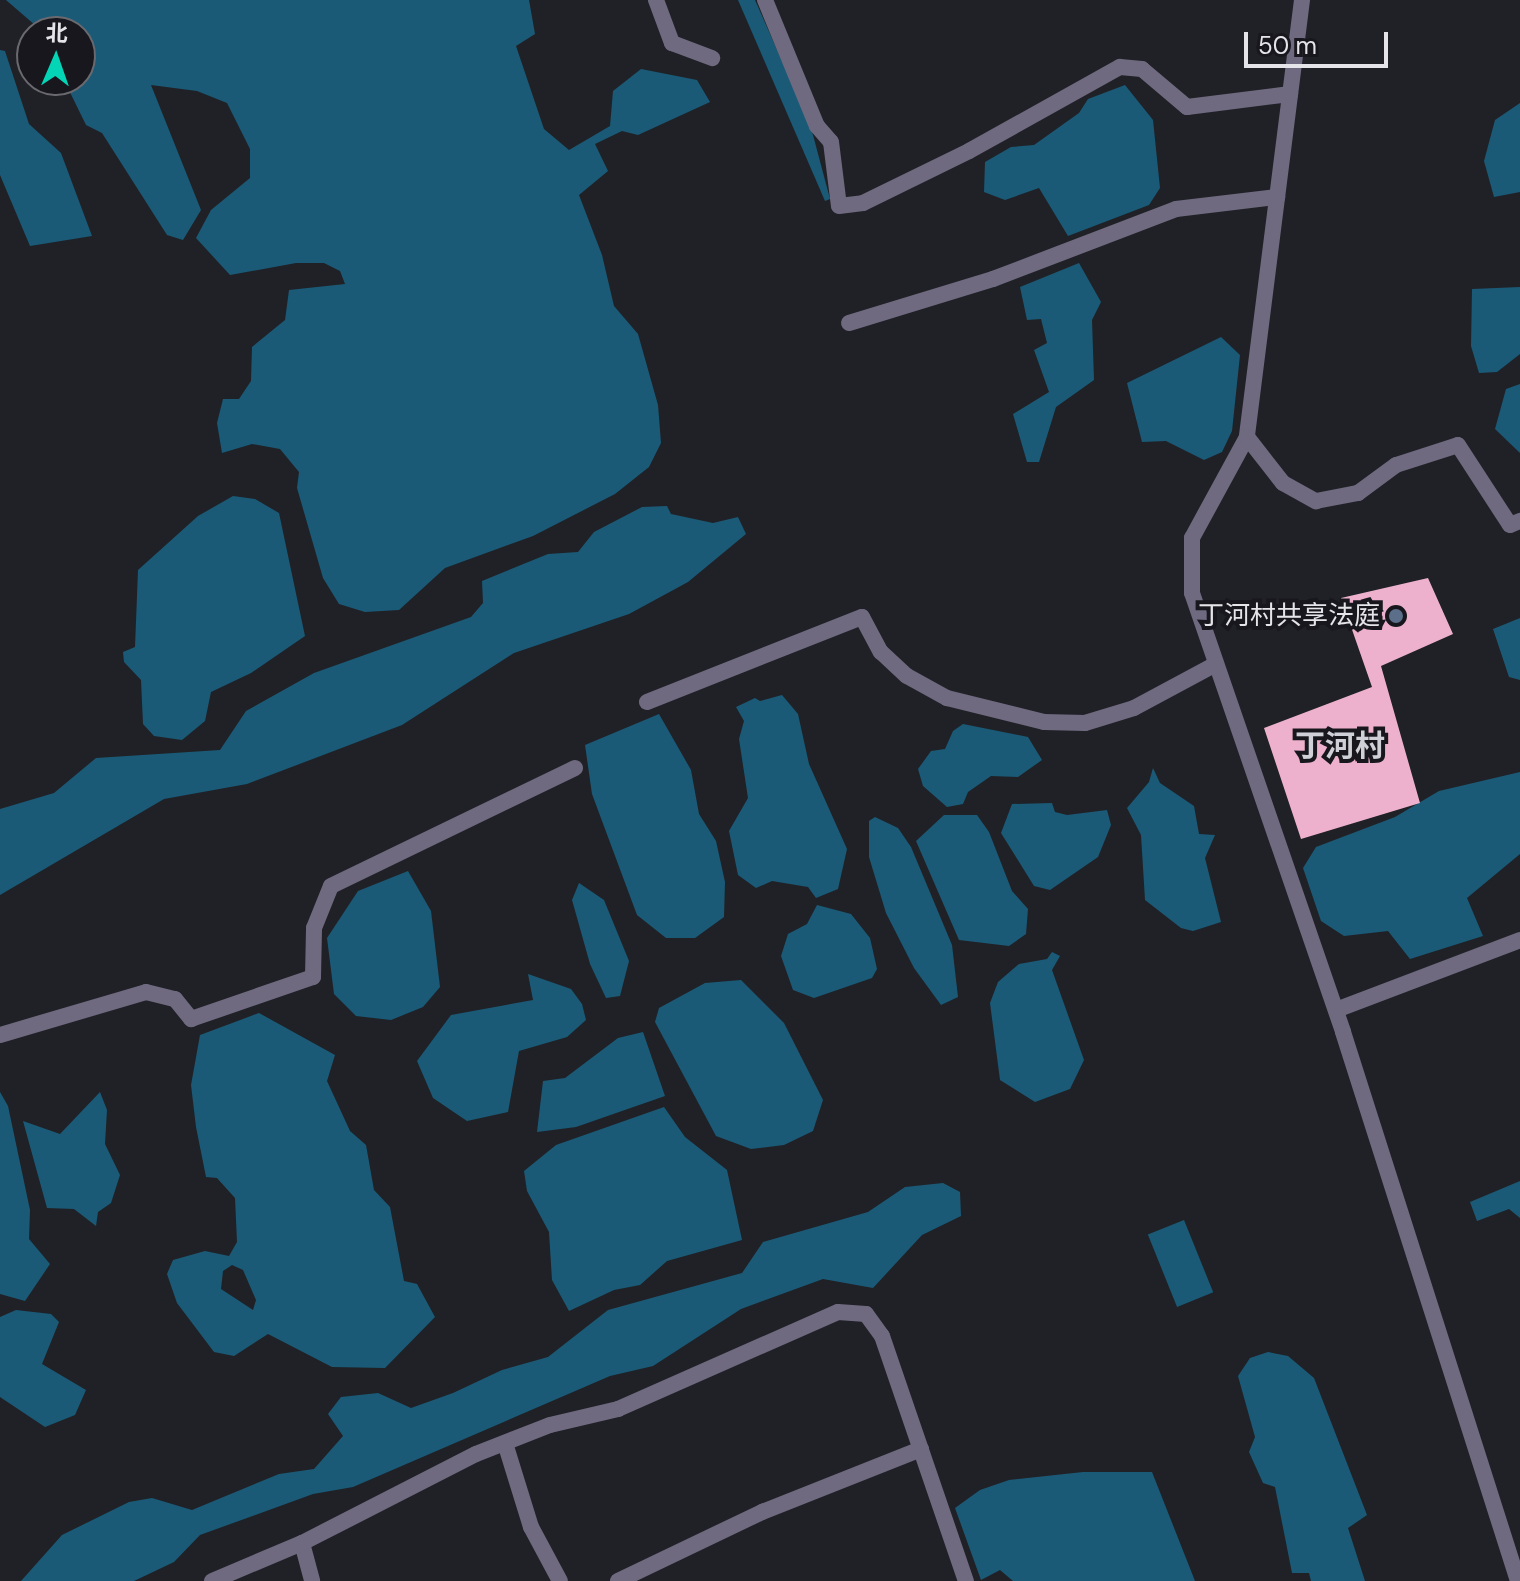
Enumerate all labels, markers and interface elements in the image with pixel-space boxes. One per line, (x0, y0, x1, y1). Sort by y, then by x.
north arrow (16, 16, 96, 96)
scale bar (1248, 16, 1392, 66)
text: 北 (45, 19, 68, 48)
text: 50 m (1258, 30, 1317, 61)
place label: 丁河村共享法庭 (1198, 600, 1380, 632)
marker: 丁河村共享法庭 (1387, 607, 1405, 625)
district label: 丁河村 (1295, 728, 1385, 764)

